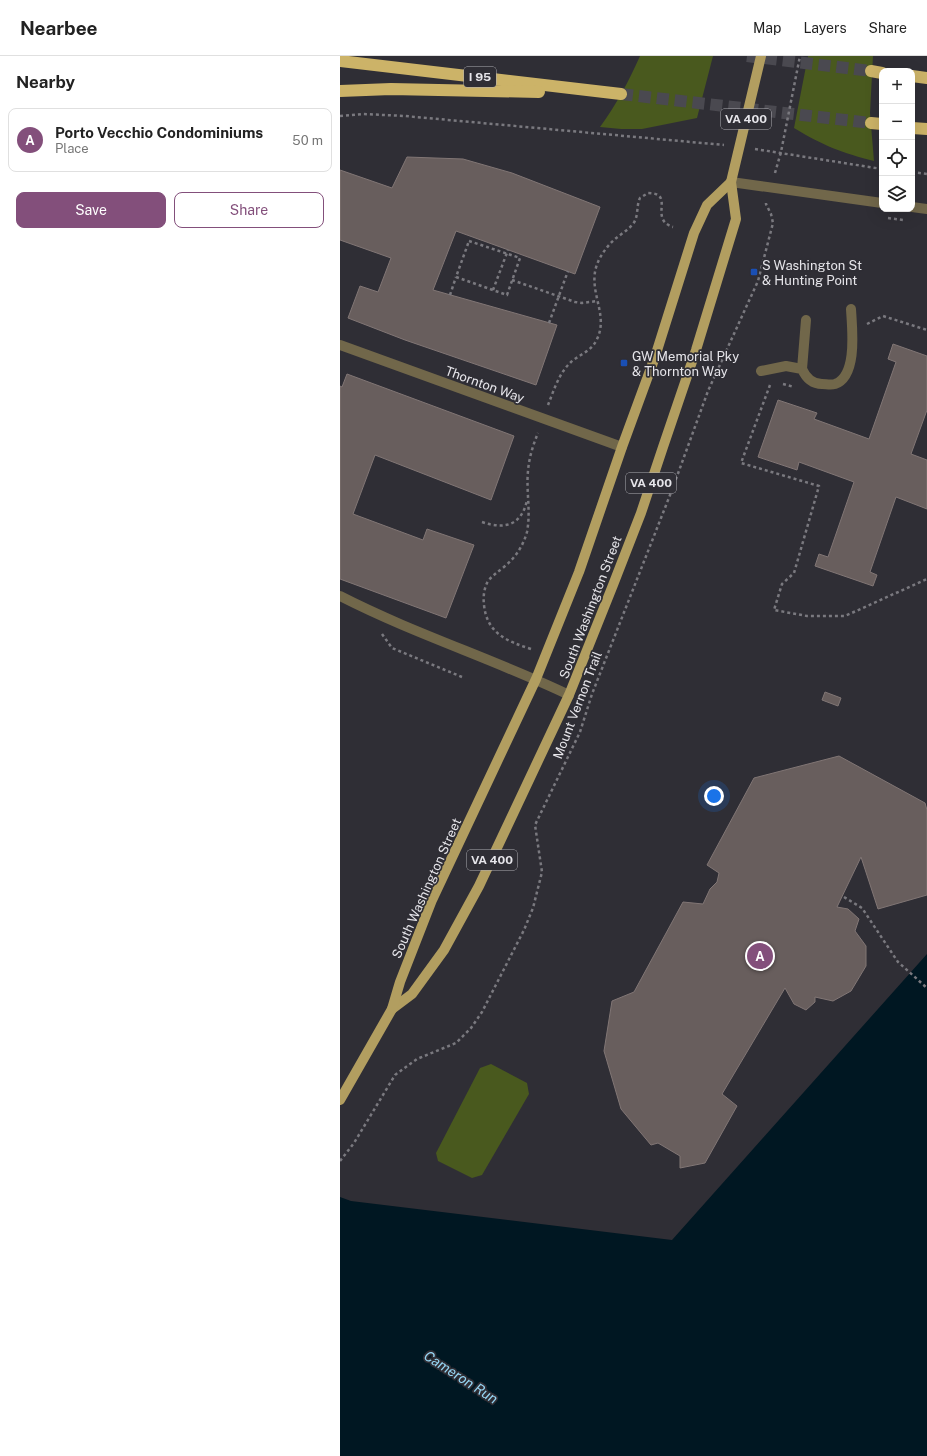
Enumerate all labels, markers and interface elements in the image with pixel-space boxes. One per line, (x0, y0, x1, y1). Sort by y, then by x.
text: Nearbee (20, 17, 98, 39)
text: Map (753, 20, 781, 36)
text: Layers (803, 20, 847, 36)
text: Share (869, 20, 907, 36)
road number: I 95 (464, 67, 496, 87)
map controls (879, 68, 915, 212)
button: + (879, 68, 915, 104)
text: Nearby (16, 72, 75, 92)
button: − (879, 104, 915, 140)
road number: VA 400 (721, 109, 771, 129)
text: Porto Vecchio Condominiums (55, 124, 263, 141)
text: A (25, 133, 35, 148)
text: 50 m (292, 133, 323, 148)
button: locate (879, 140, 915, 176)
text: Place (55, 141, 89, 156)
button: layers (879, 176, 915, 212)
button: Save (16, 192, 166, 228)
button: Share (174, 192, 324, 228)
place label: S Washington St & Hunting Point (762, 258, 862, 288)
marker: S Washington St & Hunting Point (749, 267, 759, 277)
place label: GW Memorial Pky & Thornton Way (632, 349, 739, 379)
marker: GW Memorial Pky & Thornton Way (619, 358, 629, 368)
street label: Thornton Way (443, 363, 527, 406)
road number: VA 400 (626, 473, 676, 493)
street label: South Washington Street (556, 534, 625, 681)
street label: Mount Vernon Trail (550, 649, 605, 761)
your location (704, 786, 724, 806)
street label: South Washington Street (389, 816, 464, 961)
road number: VA 400 (467, 850, 517, 870)
pin: A (747, 941, 773, 971)
water label: Cameron Run (421, 1347, 501, 1407)

